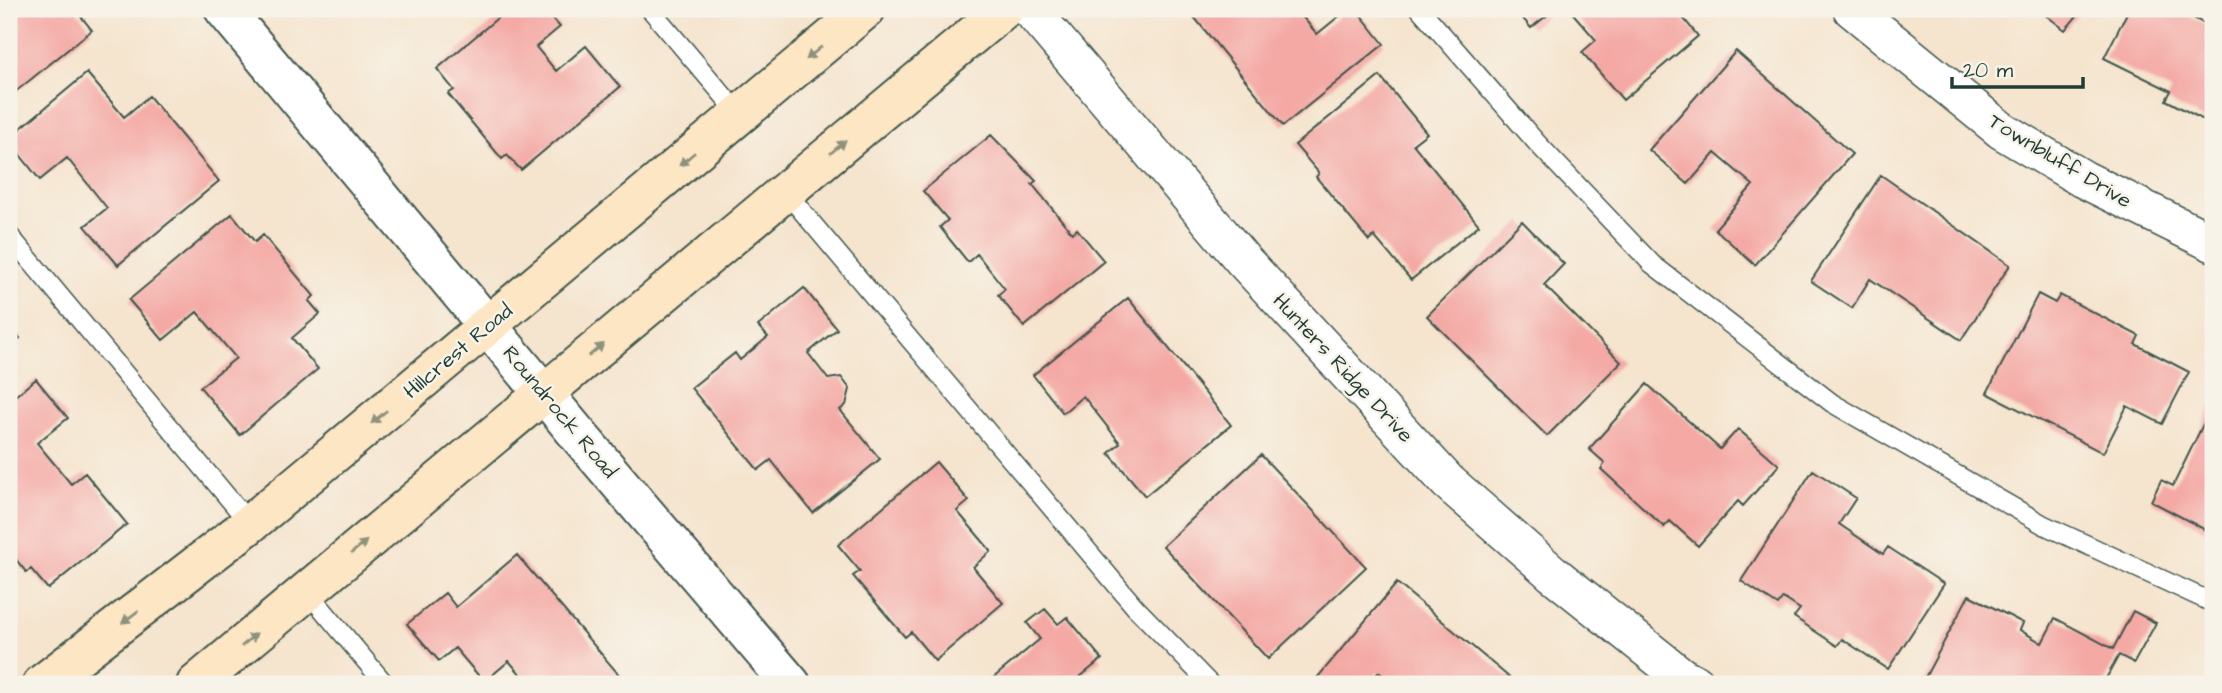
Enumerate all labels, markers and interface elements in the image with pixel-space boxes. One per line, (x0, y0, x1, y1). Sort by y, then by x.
one-way arrow (805, 45, 823, 61)
scale bar (1952, 46, 2084, 90)
text: 20 m (1963, 56, 2014, 85)
street label: Townbluff Drive (1983, 107, 2137, 215)
one-way arrow (829, 140, 846, 155)
one-way arrow (679, 151, 696, 166)
street label: Hunters Ridge Drive (1265, 287, 1420, 450)
street label: Hillcrest Road (397, 297, 519, 405)
street label: Roundrock Road (496, 339, 624, 485)
one-way arrow (588, 343, 605, 358)
one-way arrow (370, 410, 388, 425)
one-way arrow (350, 540, 368, 555)
one-way arrow (122, 610, 140, 625)
one-way arrow (240, 633, 257, 648)

